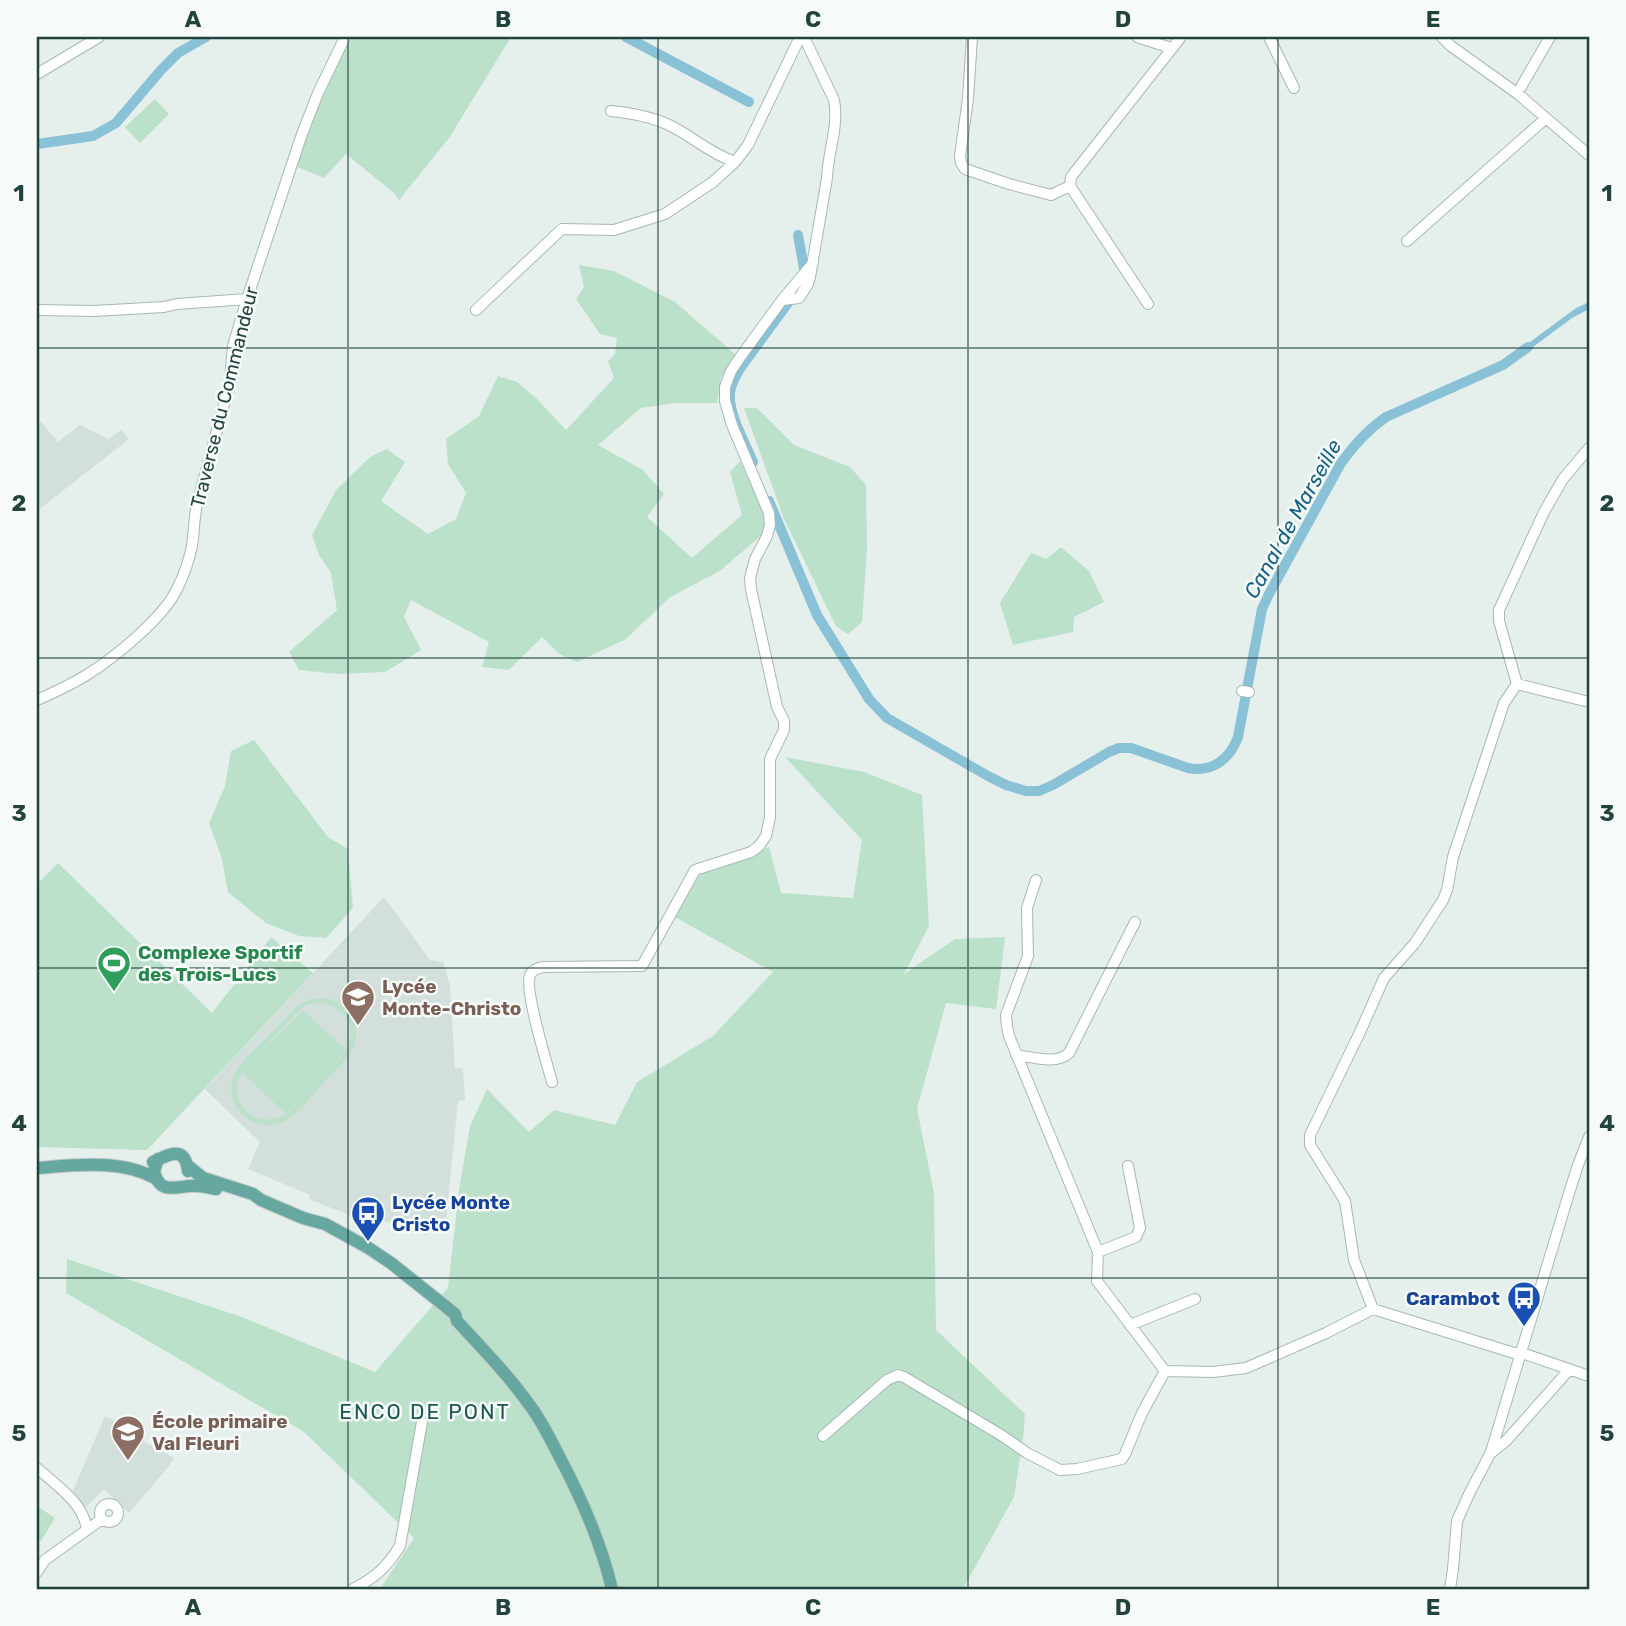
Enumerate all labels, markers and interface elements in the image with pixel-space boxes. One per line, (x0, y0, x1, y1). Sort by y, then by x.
text: A (185, 5, 202, 33)
text: B (495, 5, 511, 33)
text: C (805, 5, 821, 33)
text: D (1115, 5, 1131, 33)
text: E (1426, 5, 1440, 33)
text: 1 (13, 179, 25, 207)
text: 1 (1601, 179, 1613, 207)
street label: Traverse du Commandeur (186, 283, 263, 510)
water label: Canal de Marseille (1239, 435, 1347, 603)
text: 2 (12, 489, 26, 517)
text: 2 (1600, 489, 1614, 517)
text: 3 (11, 799, 27, 827)
text: 3 (1599, 799, 1615, 827)
place label: Complexe Sportif des Trois-Lucs (138, 941, 303, 986)
sports icon: Complexe Sportif des Trois-Lucs (95, 944, 133, 993)
place label: Lycée Monte-Christo (382, 975, 521, 1020)
school or university icon: Lycée Monte-Christo (339, 978, 377, 1027)
text: 4 (11, 1109, 27, 1137)
text: 4 (1599, 1109, 1615, 1137)
place label: Lycée Monte Cristo (392, 1191, 510, 1236)
bus stop icon: Lycée Monte Cristo (349, 1194, 387, 1243)
bus stop icon: Carambot (1505, 1279, 1543, 1328)
place label: Carambot (1406, 1287, 1500, 1310)
district label: ENCO DE PONT (339, 1399, 511, 1424)
place label: École primaire Val Fleuri (152, 1410, 288, 1455)
school or university icon: École primaire Val Fleuri (109, 1413, 147, 1462)
text: 5 (12, 1419, 27, 1447)
text: 5 (1600, 1419, 1615, 1447)
text: A (185, 1593, 202, 1621)
text: B (495, 1593, 511, 1621)
text: C (805, 1593, 821, 1621)
text: D (1115, 1593, 1131, 1621)
text: E (1426, 1593, 1440, 1621)

